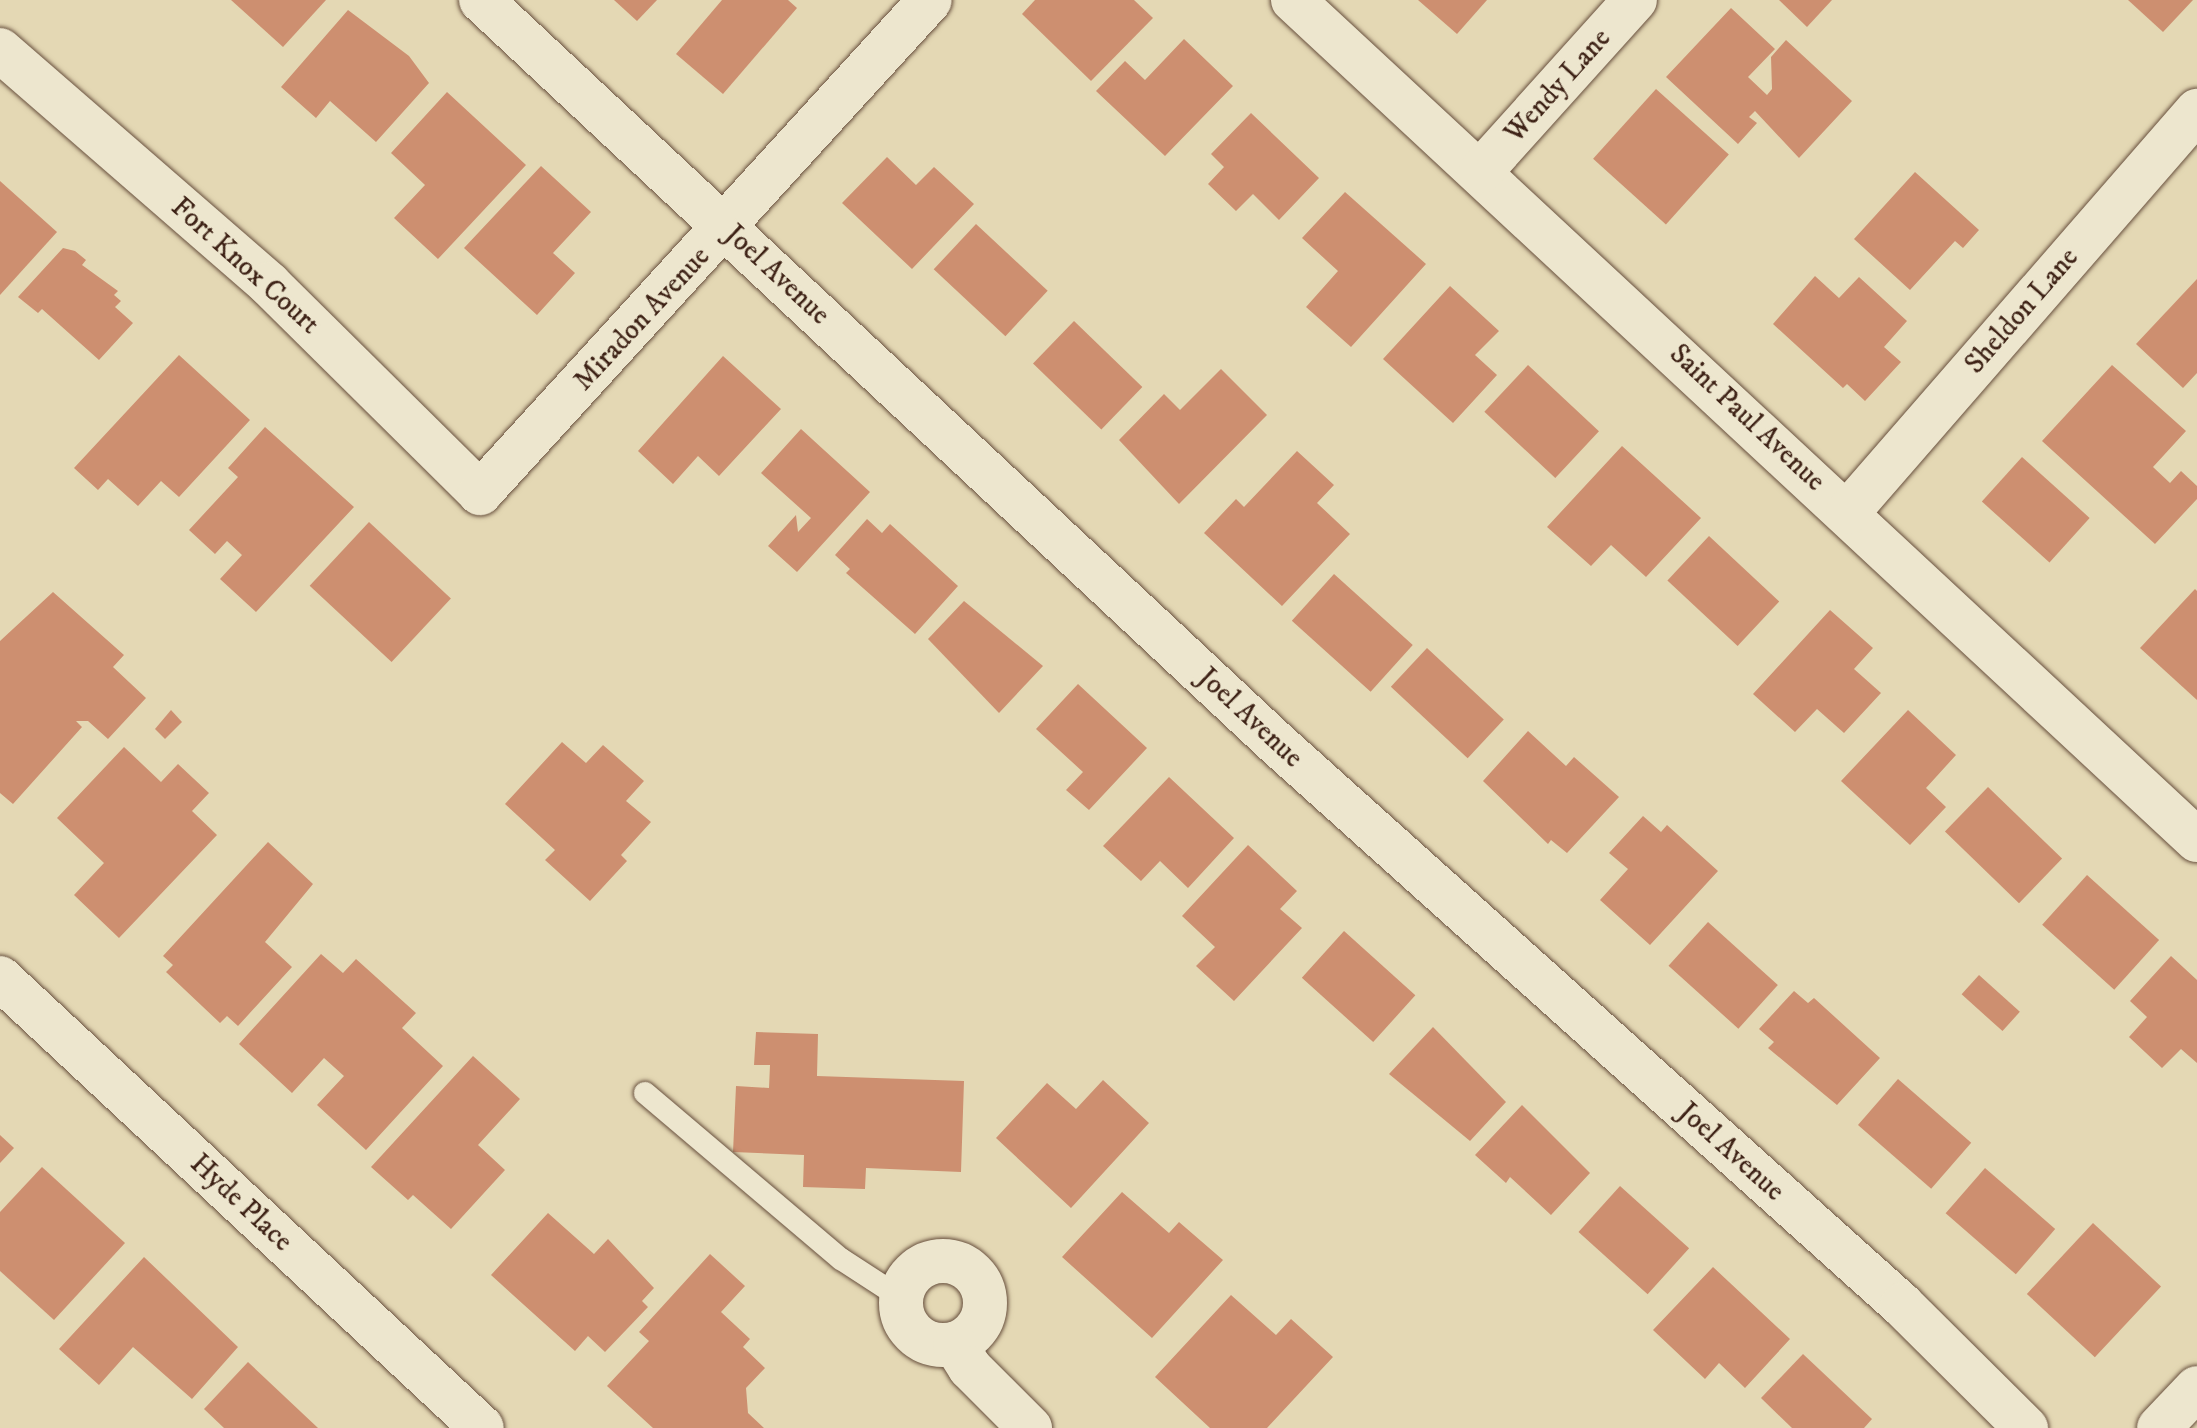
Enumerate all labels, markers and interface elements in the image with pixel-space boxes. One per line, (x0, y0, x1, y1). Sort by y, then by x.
street label: Wendy Lane (1498, 22, 1618, 150)
street label: Fort Knox Court (164, 191, 326, 341)
street label: Joel Avenue (718, 218, 836, 332)
street label: Miradon Avenue (567, 240, 717, 398)
street label: Sheldon Lane (1958, 241, 2086, 381)
street label: Saint Paul Avenue (1662, 337, 1832, 499)
street label: Joel Avenue (1191, 661, 1309, 775)
street label: Joel Avenue (1671, 1096, 1791, 1208)
street label: Hyde Place (183, 1147, 299, 1259)

